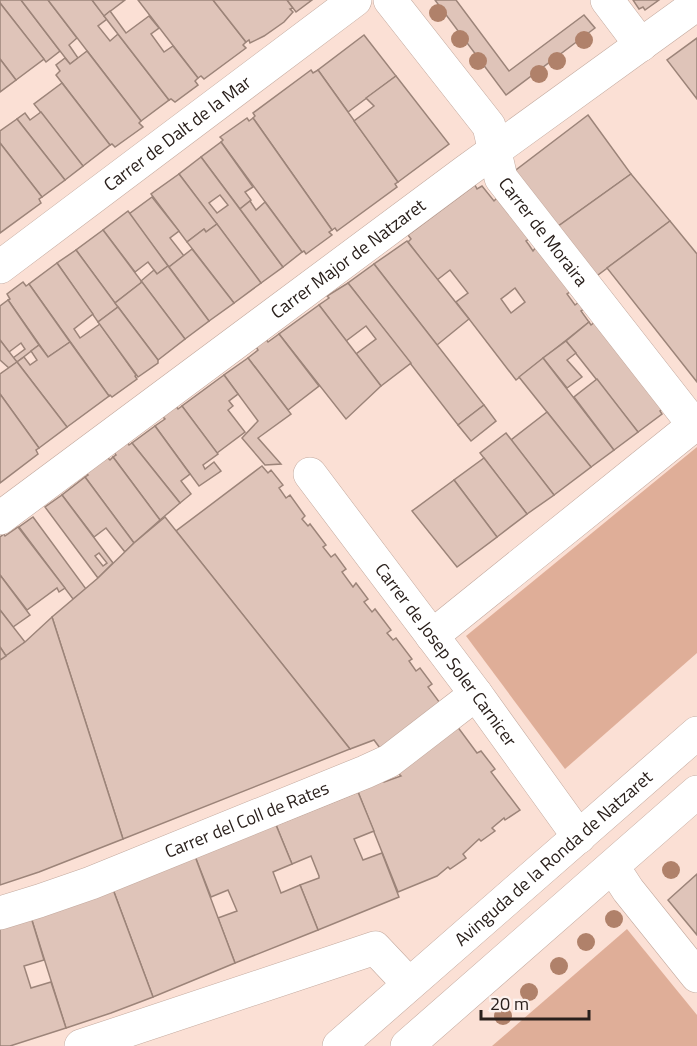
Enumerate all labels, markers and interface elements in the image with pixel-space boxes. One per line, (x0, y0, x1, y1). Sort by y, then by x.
street label: Carrer de Dalt de la Mar (98, 69, 256, 198)
street label: Carrer de Moraira (492, 171, 595, 292)
street label: Carrer Major de Natzaret (265, 191, 432, 325)
street label: Carrer de Josep Soler Carnicer (369, 557, 524, 752)
street label: Avinguda de la Ronda de Natzaret (448, 763, 659, 952)
street label: Carrer del Coll de Rates (160, 774, 333, 865)
scale bar (481, 983, 589, 1021)
text: 20 m (490, 990, 529, 1017)

